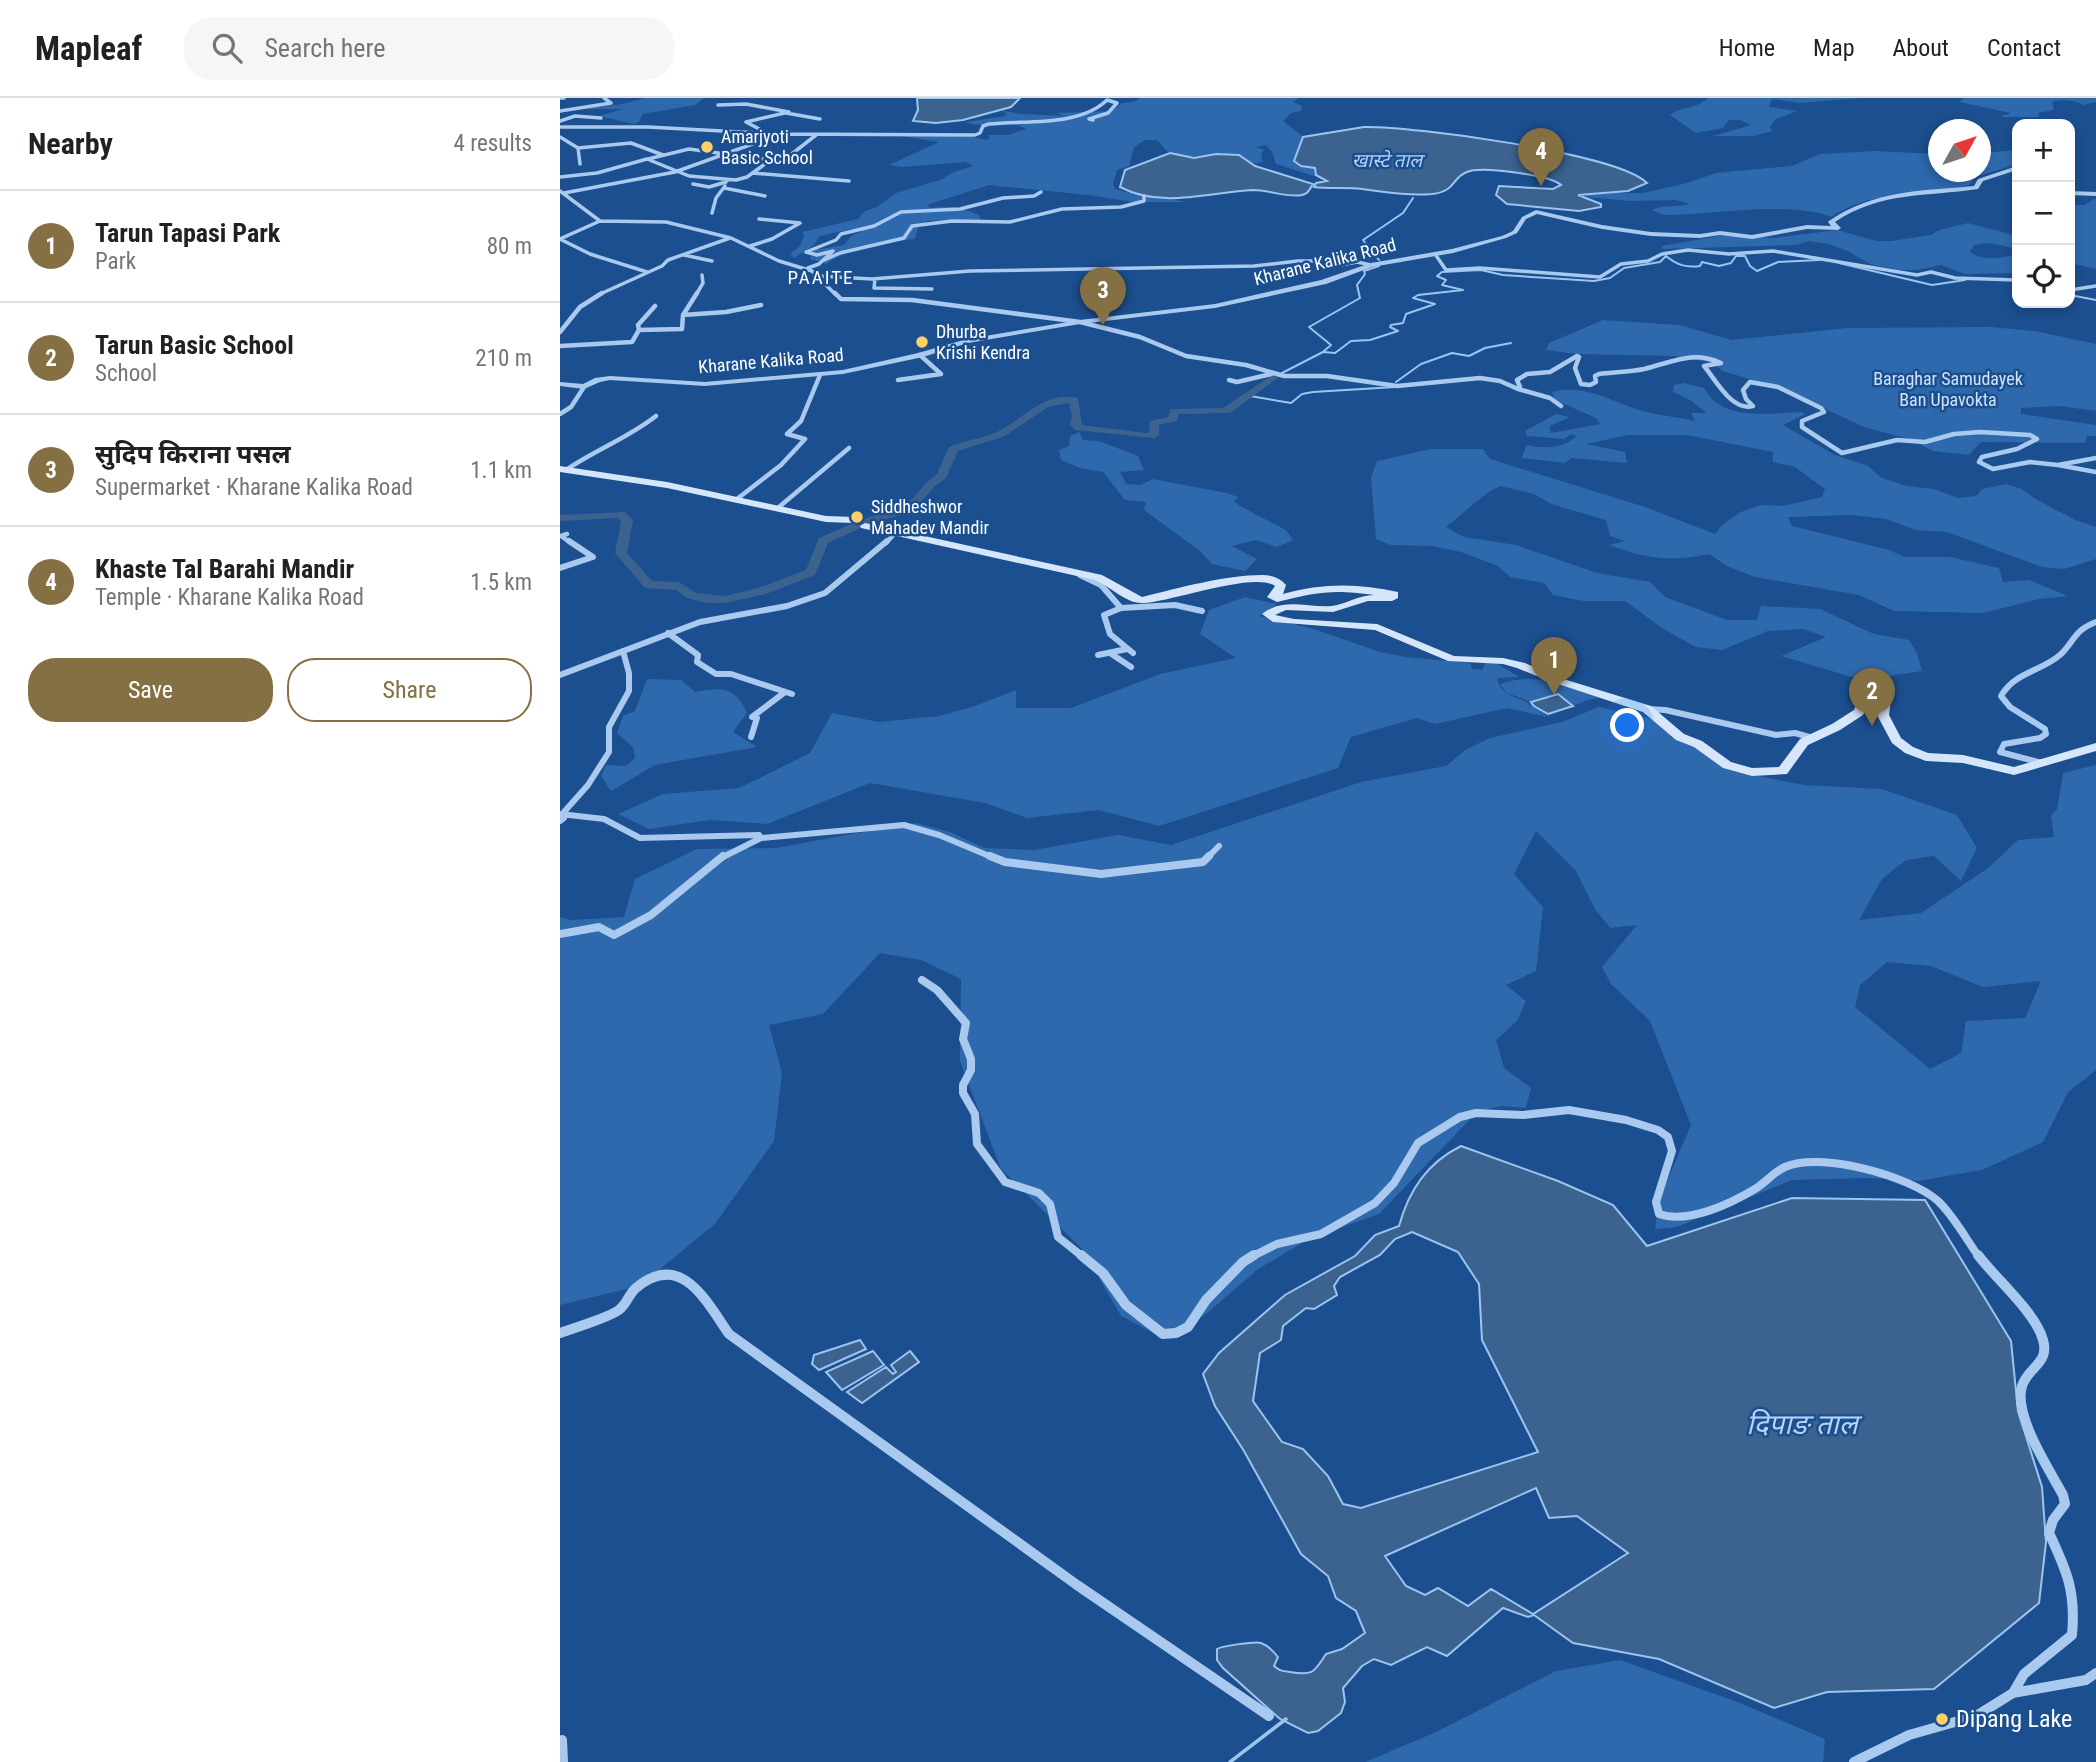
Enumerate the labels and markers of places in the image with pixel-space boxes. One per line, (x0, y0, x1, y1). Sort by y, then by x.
place label: Amarjyoti Basic School (721, 126, 813, 168)
pin: 4 (1518, 128, 1564, 186)
marker: Amarjyoti Basic School (699, 139, 715, 155)
pin: 3 (1080, 267, 1126, 325)
place label: Dhurba Krishi Kendra (936, 321, 1030, 363)
marker: Dhurba Krishi Kendra (914, 334, 930, 350)
place label: Siddheshwor Mahadev Mandir (871, 496, 990, 538)
marker: Siddheshwor Mahadev Mandir (849, 509, 865, 525)
pin: 1 (1531, 637, 1577, 695)
pin: 2 (1849, 668, 1895, 726)
place label: Dipang Lake (1956, 1705, 2072, 1733)
marker: Dipang Lake (1934, 1711, 1950, 1727)

